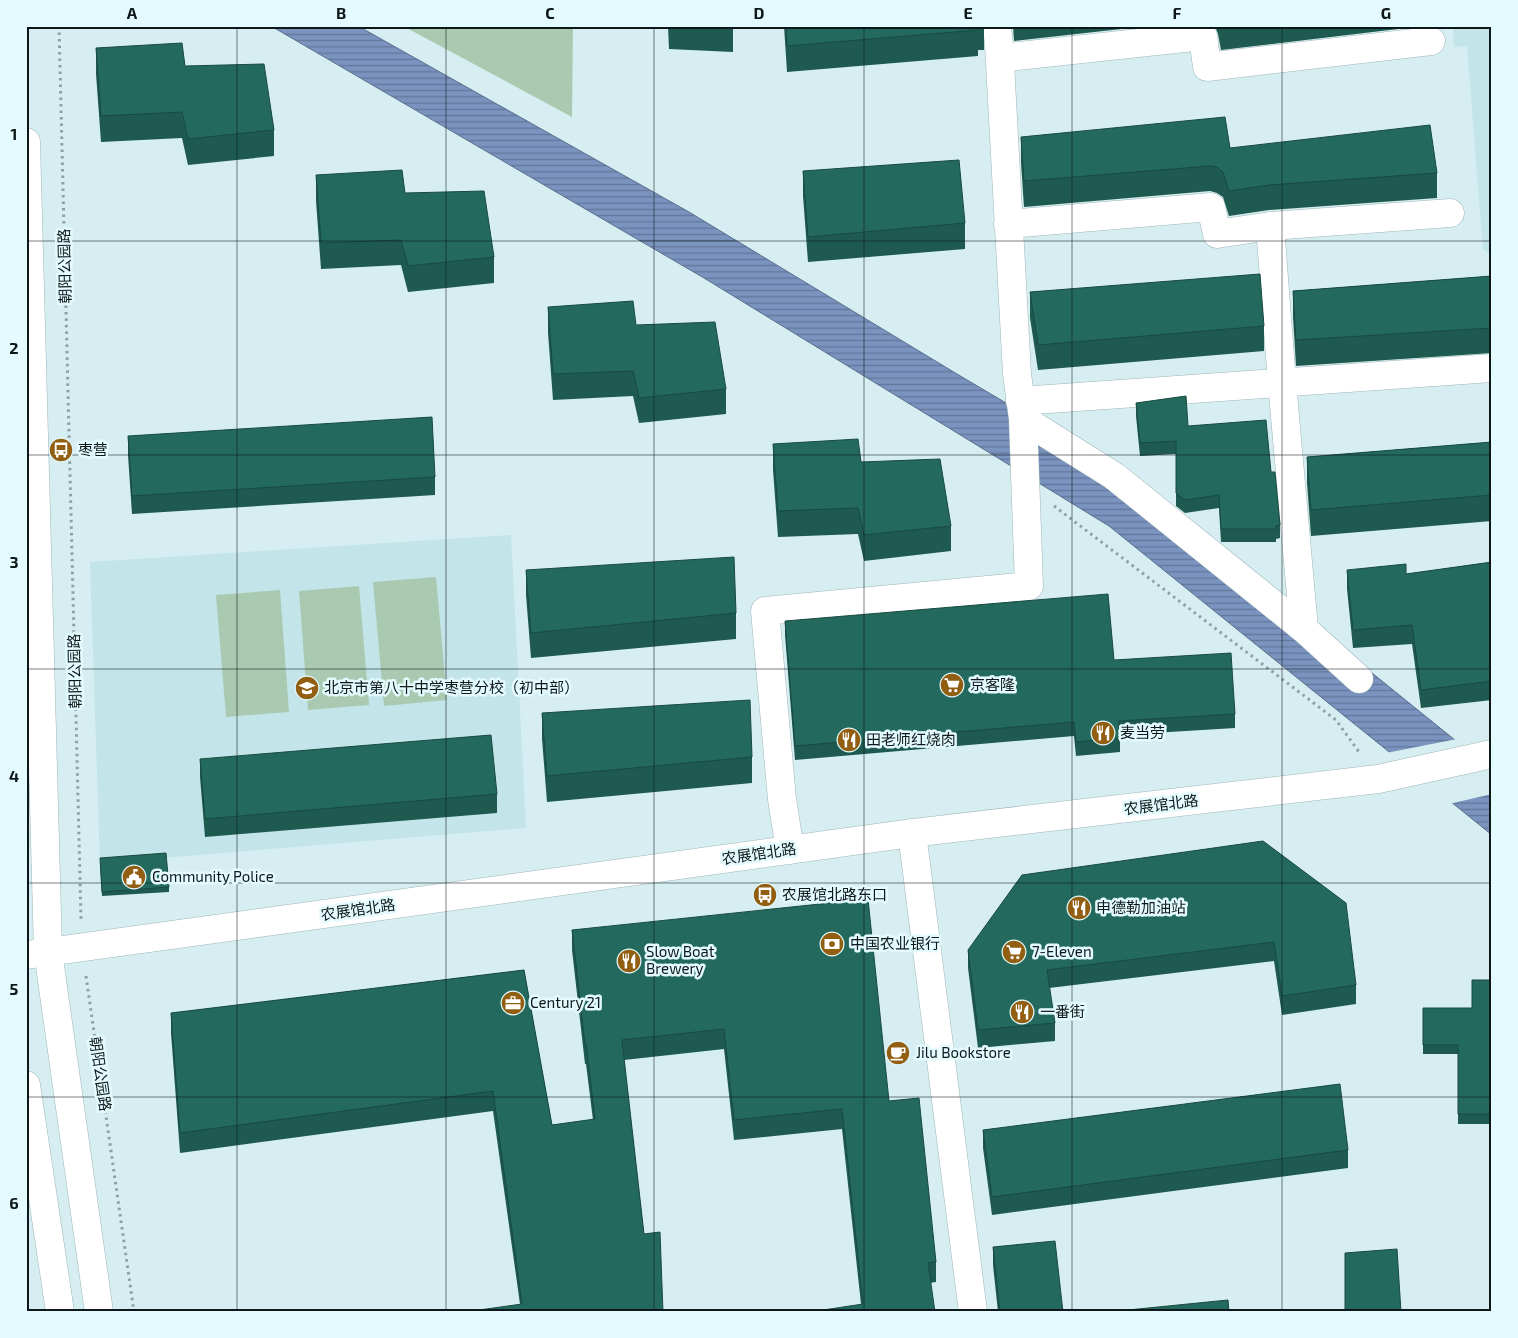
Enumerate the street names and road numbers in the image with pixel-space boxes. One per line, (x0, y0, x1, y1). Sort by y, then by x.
street label: 朝阳公园路 (54, 228, 74, 304)
street label: 朝阳公园路 (64, 633, 84, 709)
street label: 农展馆北路 (1123, 791, 1199, 818)
street label: 农展馆北路 (720, 839, 797, 867)
street label: 农展馆北路 (319, 895, 396, 923)
street label: 朝阳公园路 (87, 1035, 115, 1112)

